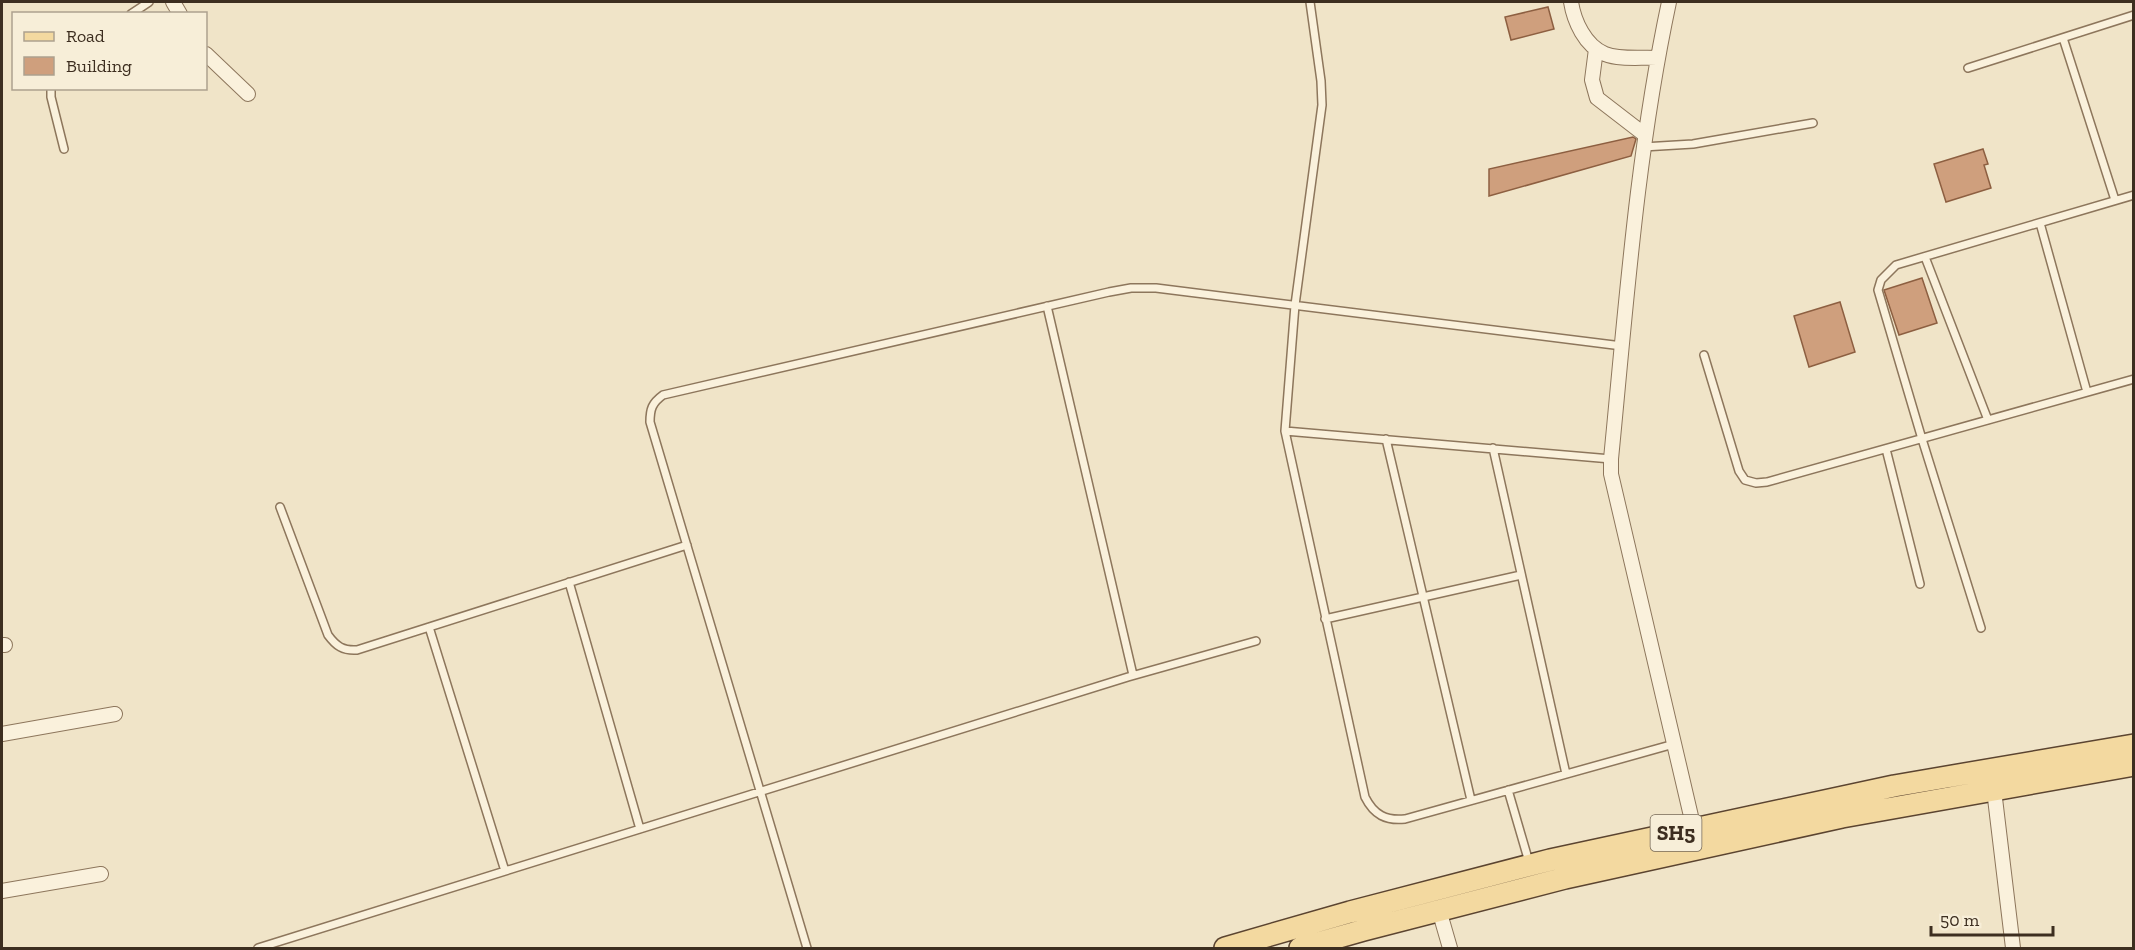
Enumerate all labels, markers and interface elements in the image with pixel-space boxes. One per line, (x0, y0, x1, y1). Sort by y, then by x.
legend (12, 12, 207, 90)
text: Road (66, 25, 105, 47)
text: Building (66, 55, 132, 77)
road number: SH5 (1650, 815, 1702, 851)
scale bar (1931, 899, 2052, 937)
text: 50 m (1940, 909, 1980, 931)

